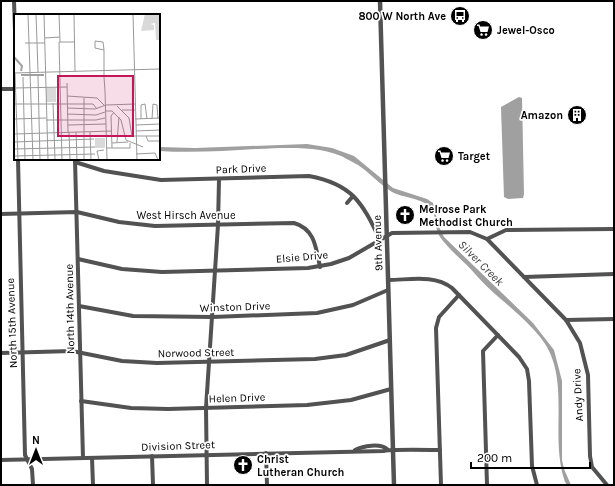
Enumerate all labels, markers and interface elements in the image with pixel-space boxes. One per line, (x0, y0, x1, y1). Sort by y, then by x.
bus stop icon: 800 W North Ave (449, 5, 471, 27)
place label: 800 W North Ave (358, 10, 446, 23)
inset map (14, 14, 160, 160)
supermarket icon: Jewel-Osco (472, 19, 494, 41)
place label: Jewel-Osco (497, 24, 555, 37)
building icon: Amazon (566, 104, 588, 126)
place label: Amazon (521, 109, 563, 122)
supermarket icon: Target (433, 145, 455, 167)
place label: Target (458, 150, 491, 163)
street label: Park Drive (215, 162, 267, 176)
place label: Melrose Park Methodist Church (419, 203, 513, 229)
church icon: Melrose Park Methodist Church (394, 204, 416, 226)
street label: West Hirsch Avenue (136, 209, 236, 222)
street label: 9th Avenue (371, 214, 385, 271)
water label: Silver Creek (455, 237, 507, 289)
street label: Elsie Drive (275, 248, 329, 266)
street label: North 14th Avenue (63, 263, 77, 354)
street label: North 15th Avenue (4, 277, 20, 368)
street label: Winston Drive (199, 299, 271, 315)
street label: Norwood Street (157, 346, 235, 360)
street label: Andy Drive (570, 368, 586, 422)
street label: Helen Drive (208, 391, 266, 405)
north arrow (16, 430, 56, 470)
text: N (32, 434, 40, 447)
street label: Division Street (141, 438, 215, 454)
scale bar (471, 444, 590, 470)
text: 200 m (477, 451, 512, 465)
place label: Christ Lutheran Church (257, 453, 344, 479)
church icon: Christ Lutheran Church (232, 454, 254, 476)

